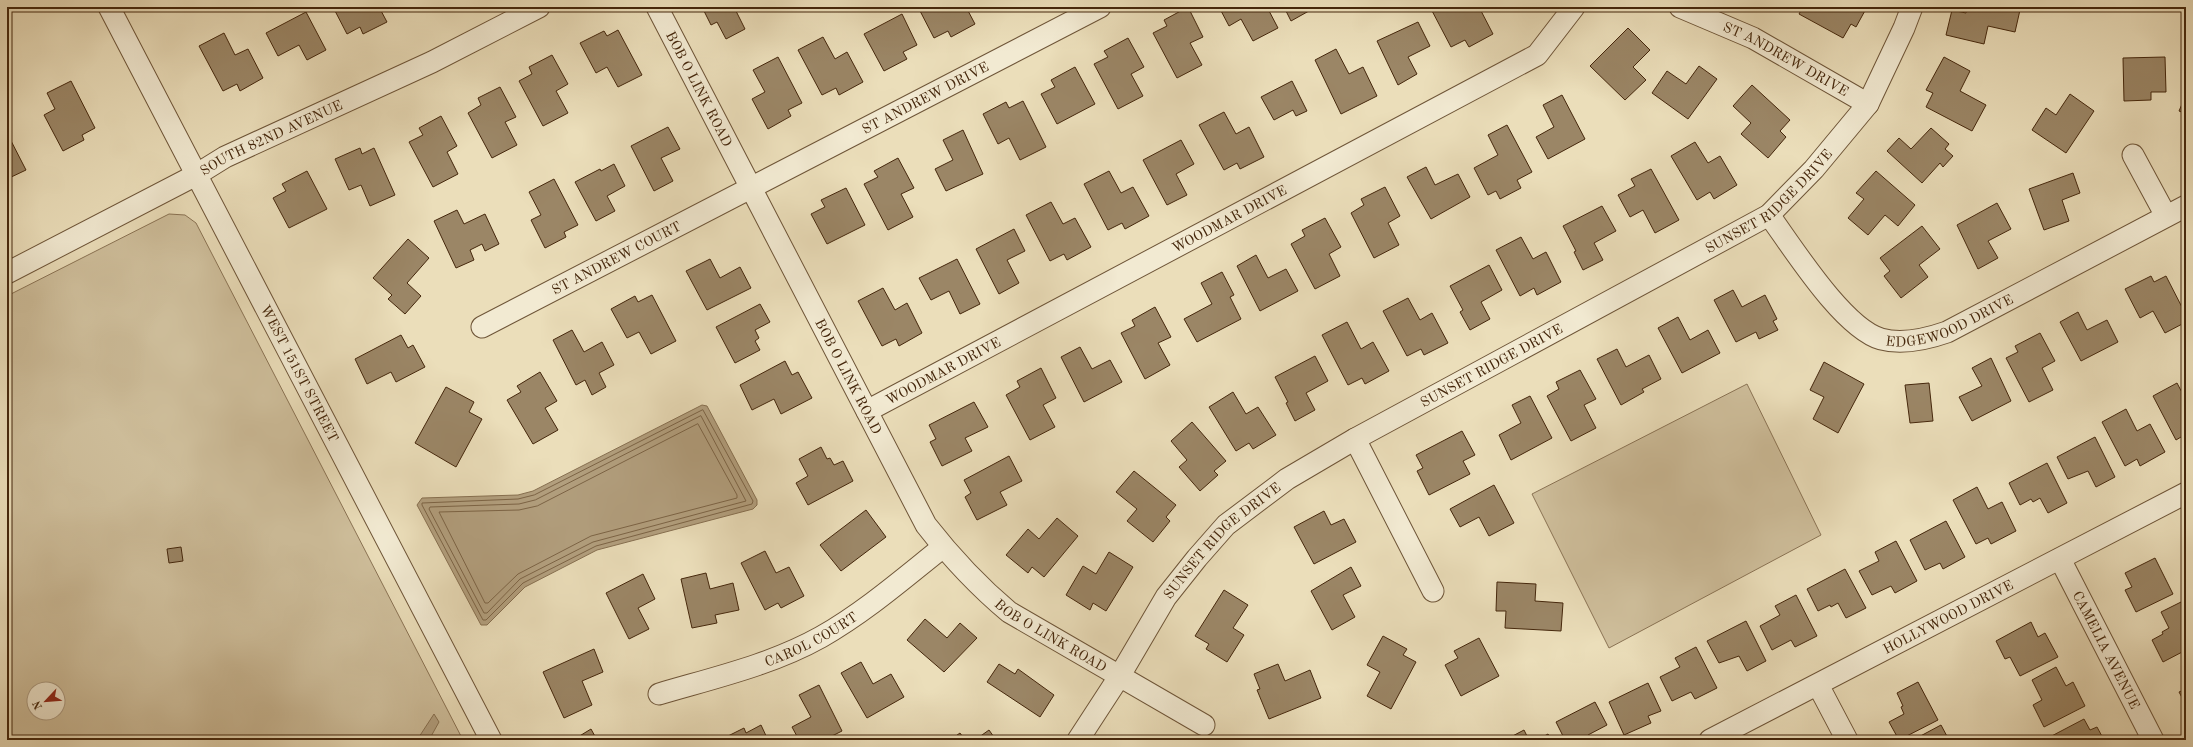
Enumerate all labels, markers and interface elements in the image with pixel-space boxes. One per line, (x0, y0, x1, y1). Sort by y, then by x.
street label: ST ANDREW DRIVE (1721, 20, 1850, 99)
street label: BOB O LINK ROAD (663, 29, 734, 149)
street label: ST ANDREW DRIVE (860, 60, 991, 137)
street label: SOUTH 82ND AVENUE (198, 98, 345, 179)
street label: SUNSET RIDGE DRIVE (1703, 147, 1835, 256)
street label: WOODMAR DRIVE (1170, 183, 1289, 256)
street label: ST ANDREW COURT (550, 219, 683, 298)
street label: EDGEWOOD DRIVE (1885, 292, 2016, 349)
street label: WEST 151ST STREET (258, 303, 340, 444)
street label: BOB O LINK ROAD (812, 317, 883, 437)
street label: SUNSET RIDGE DRIVE (1418, 322, 1565, 410)
street label: WOODMAR DRIVE (884, 335, 1003, 408)
street label: SUNSET RIDGE DRIVE (1161, 480, 1284, 602)
street label: HOLLYWOOD DRIVE (1881, 578, 2016, 657)
street label: CAMELIA AVENUE (2070, 589, 2142, 711)
street label: BOB O LINK ROAD (992, 597, 1109, 675)
street label: CAROL COURT (763, 610, 860, 670)
north arrow (26, 681, 66, 721)
text: N (31, 698, 45, 711)

